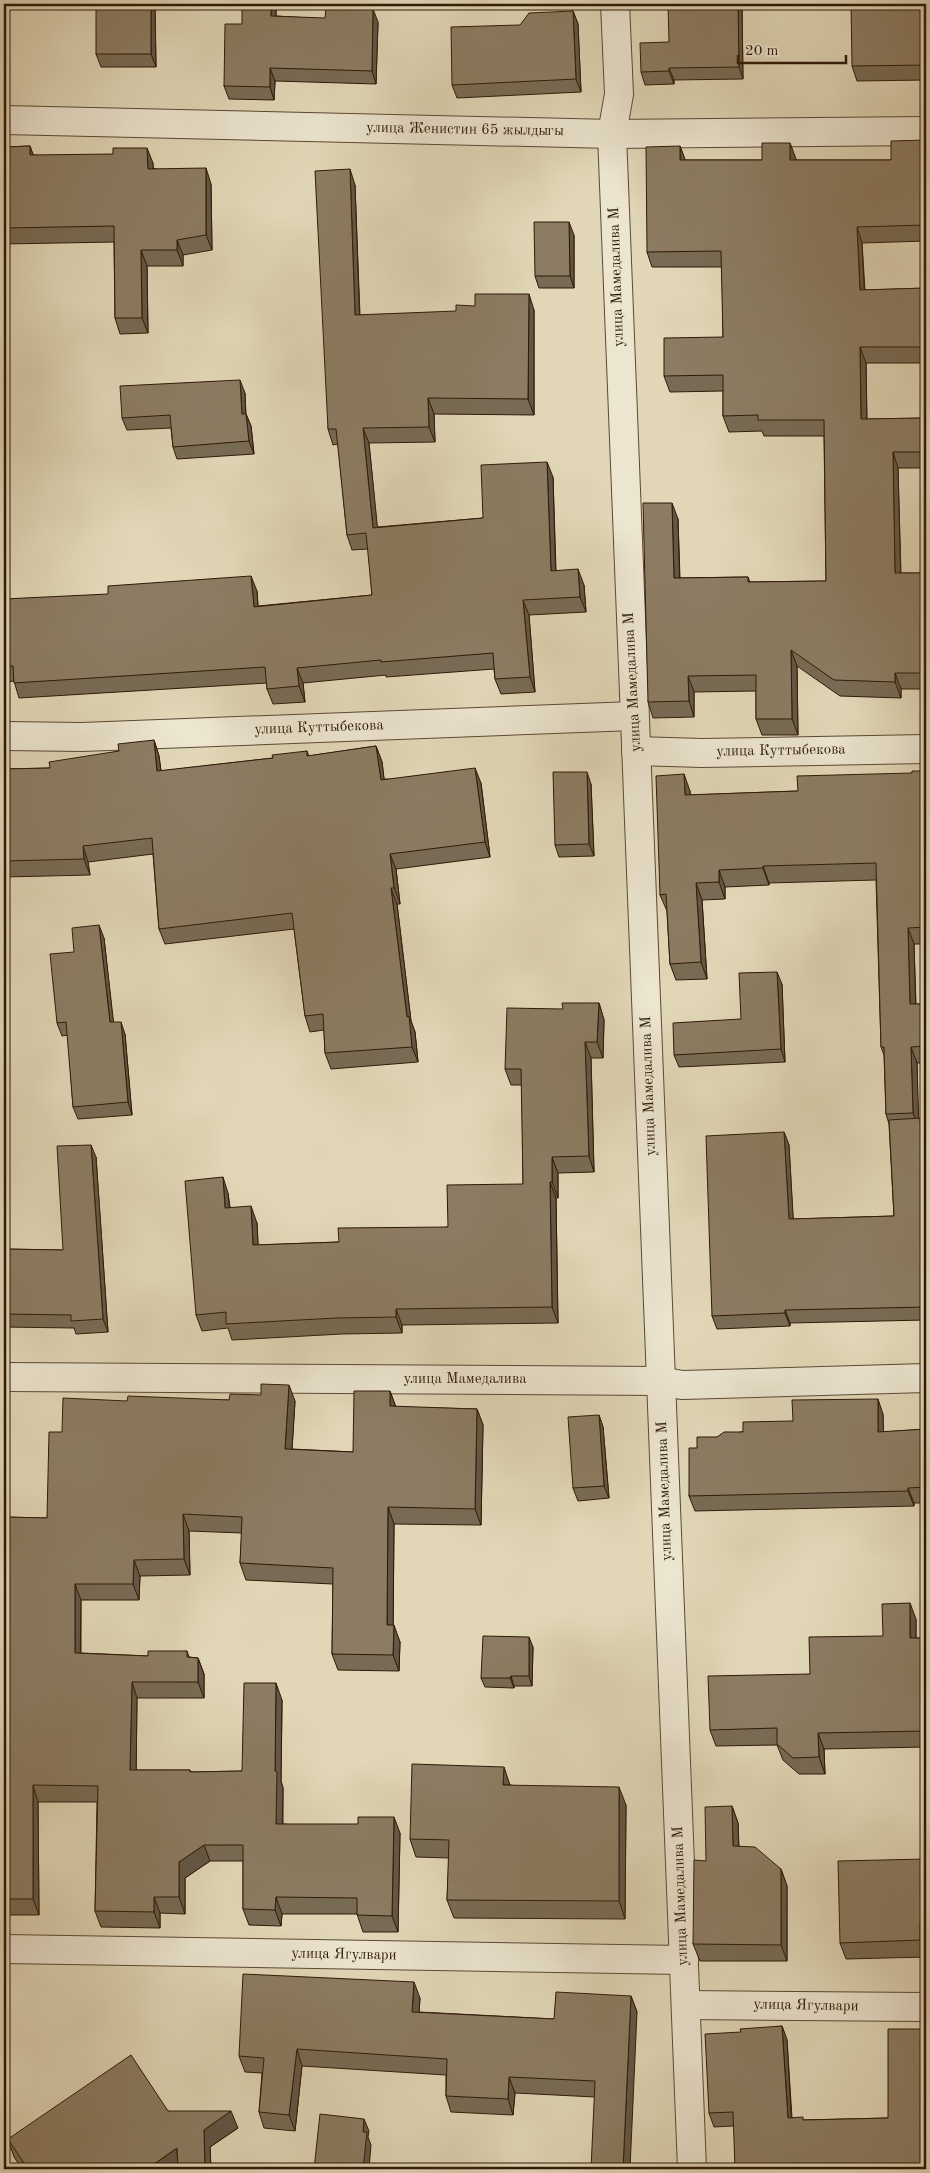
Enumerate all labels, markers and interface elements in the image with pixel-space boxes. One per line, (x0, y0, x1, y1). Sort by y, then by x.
scale bar (738, 32, 845, 64)
text: 20 m (745, 44, 779, 59)
street label: улица Женистин 65 жылдыгы (366, 121, 564, 139)
street label: улица Мамедалива М (607, 207, 627, 347)
street label: улица Мамедалива М (622, 612, 644, 752)
street label: улица Куттыбекова (254, 718, 385, 738)
street label: улица Куттыбекова (716, 742, 846, 760)
street label: улица Мамедалива М (639, 1016, 659, 1156)
street label: улица Мамедалива (403, 1372, 527, 1387)
street label: улица Мамедалива М (655, 1421, 675, 1561)
street label: улица Мамедалива М (671, 1826, 691, 1966)
street label: улица Ягулвари (291, 1947, 397, 1963)
street label: улица Ягулвари (753, 1998, 859, 2014)

